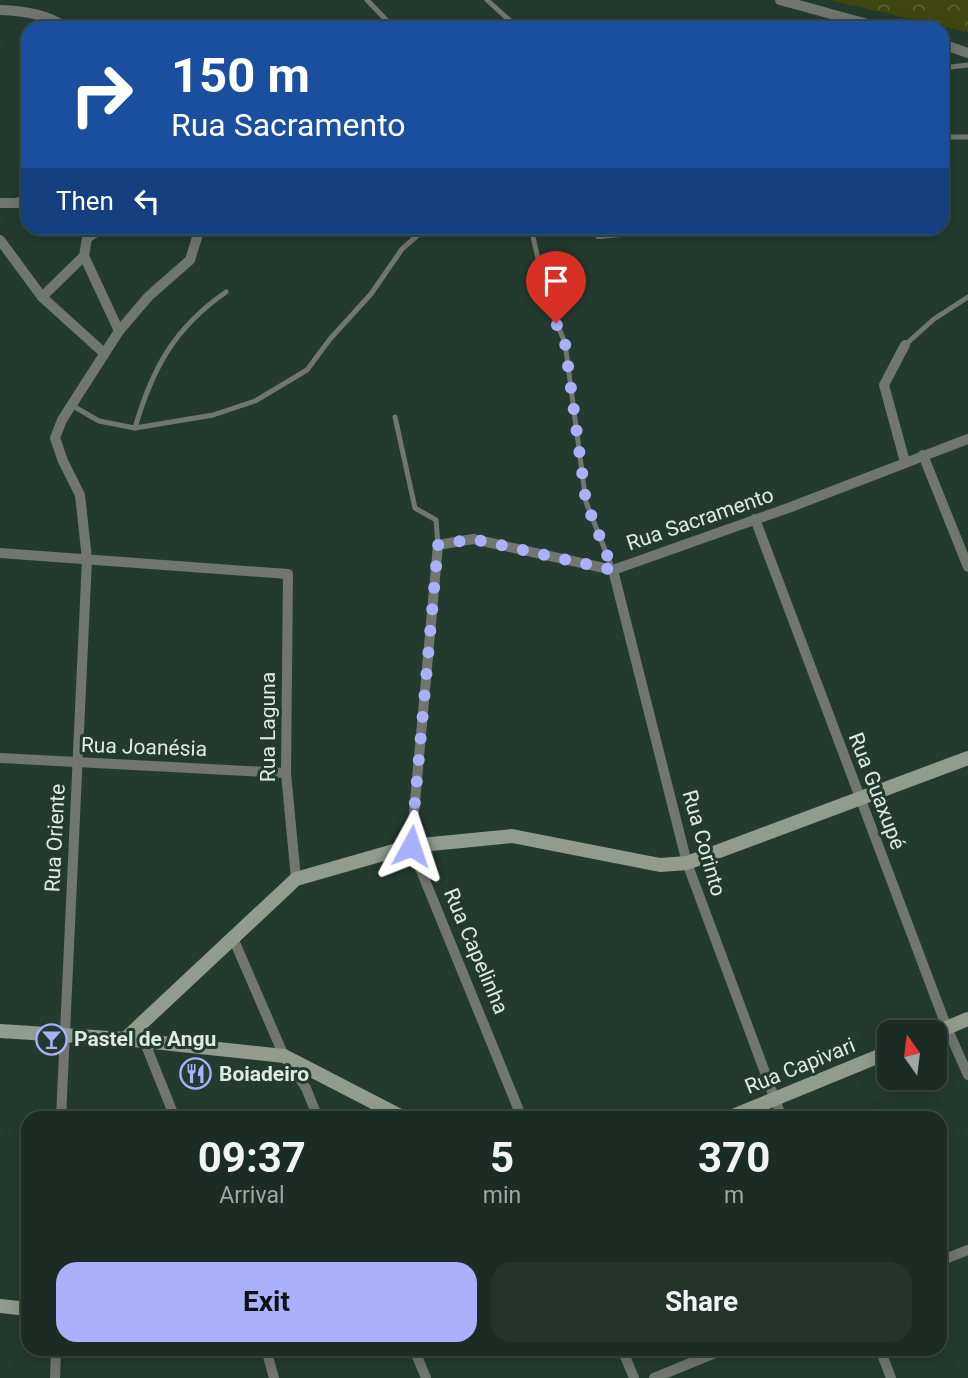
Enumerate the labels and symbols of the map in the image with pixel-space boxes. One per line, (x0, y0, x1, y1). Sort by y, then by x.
pin (526, 251, 586, 323)
street label: Rua Sacramento (623, 483, 777, 555)
street label: Rua Laguna (256, 672, 280, 782)
street label: Rua Guaxupé (844, 729, 910, 853)
street label: Rua Joanésia (80, 733, 208, 761)
street label: Rua Oriente (40, 783, 70, 893)
street label: Rua Corinto (677, 787, 731, 899)
position arrow (374, 809, 448, 883)
street label: Rua Capelinha (439, 885, 513, 1017)
north arrow (877, 1020, 947, 1090)
bar icon: Pastel de Angu (34, 1022, 68, 1056)
place label: Pastel de Angu (74, 1027, 216, 1051)
street label: Rua Capivari (741, 1033, 859, 1099)
restaurant icon: Boiadeiro (179, 1057, 213, 1091)
place label: Boiadeiro (219, 1062, 309, 1086)

